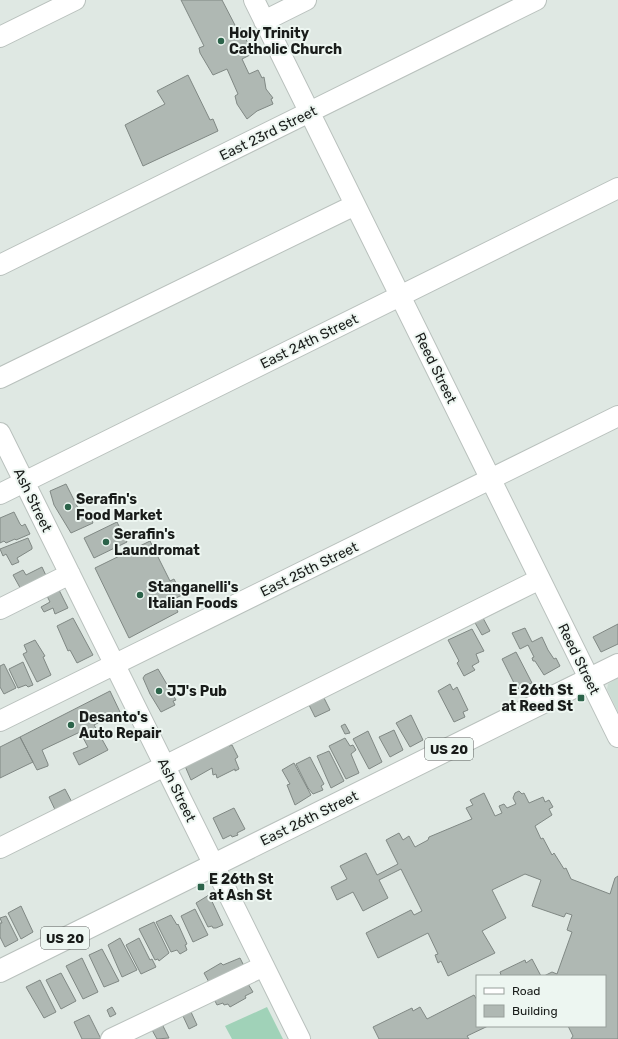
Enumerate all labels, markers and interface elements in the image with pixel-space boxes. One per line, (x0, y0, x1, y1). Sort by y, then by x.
place label: Holy Trinity Catholic Church (229, 25, 342, 58)
marker: Holy Trinity Catholic Church (216, 36, 226, 46)
street label: East 23rd Street (217, 102, 320, 164)
street label: East 24th Street (257, 310, 361, 373)
street label: Reed Street (411, 330, 460, 407)
street label: Ash Street (10, 466, 56, 535)
place label: Serafin's Food Market (76, 491, 163, 524)
marker: Serafin's Food Market (63, 502, 73, 512)
place label: Serafin's Laundromat (114, 526, 200, 559)
marker: Serafin's Laundromat (101, 537, 111, 547)
street label: East 25th Street (258, 538, 361, 600)
place label: Stanganelli's Italian Foods (148, 579, 239, 612)
marker: Stanganelli's Italian Foods (135, 590, 145, 600)
street label: Reed Street (554, 621, 603, 698)
place label: E 26th St at Reed St (501, 682, 573, 715)
place label: JJ's Pub (167, 683, 227, 700)
marker: JJ's Pub (154, 686, 164, 696)
marker: E 26th St at Reed St (576, 693, 586, 703)
place label: Desanto's Auto Repair (79, 709, 162, 742)
marker: Desanto's Auto Repair (66, 720, 76, 730)
road number: US 20 (425, 738, 473, 760)
street label: Ash Street (154, 756, 200, 825)
street label: East 26th Street (257, 787, 361, 850)
place label: E 26th St at Ash St (209, 871, 274, 904)
marker: E 26th St at Ash St (196, 882, 206, 892)
road number: US 20 (41, 927, 89, 949)
legend (476, 975, 606, 1027)
text: Road (512, 984, 540, 998)
text: Building (512, 1004, 558, 1018)

